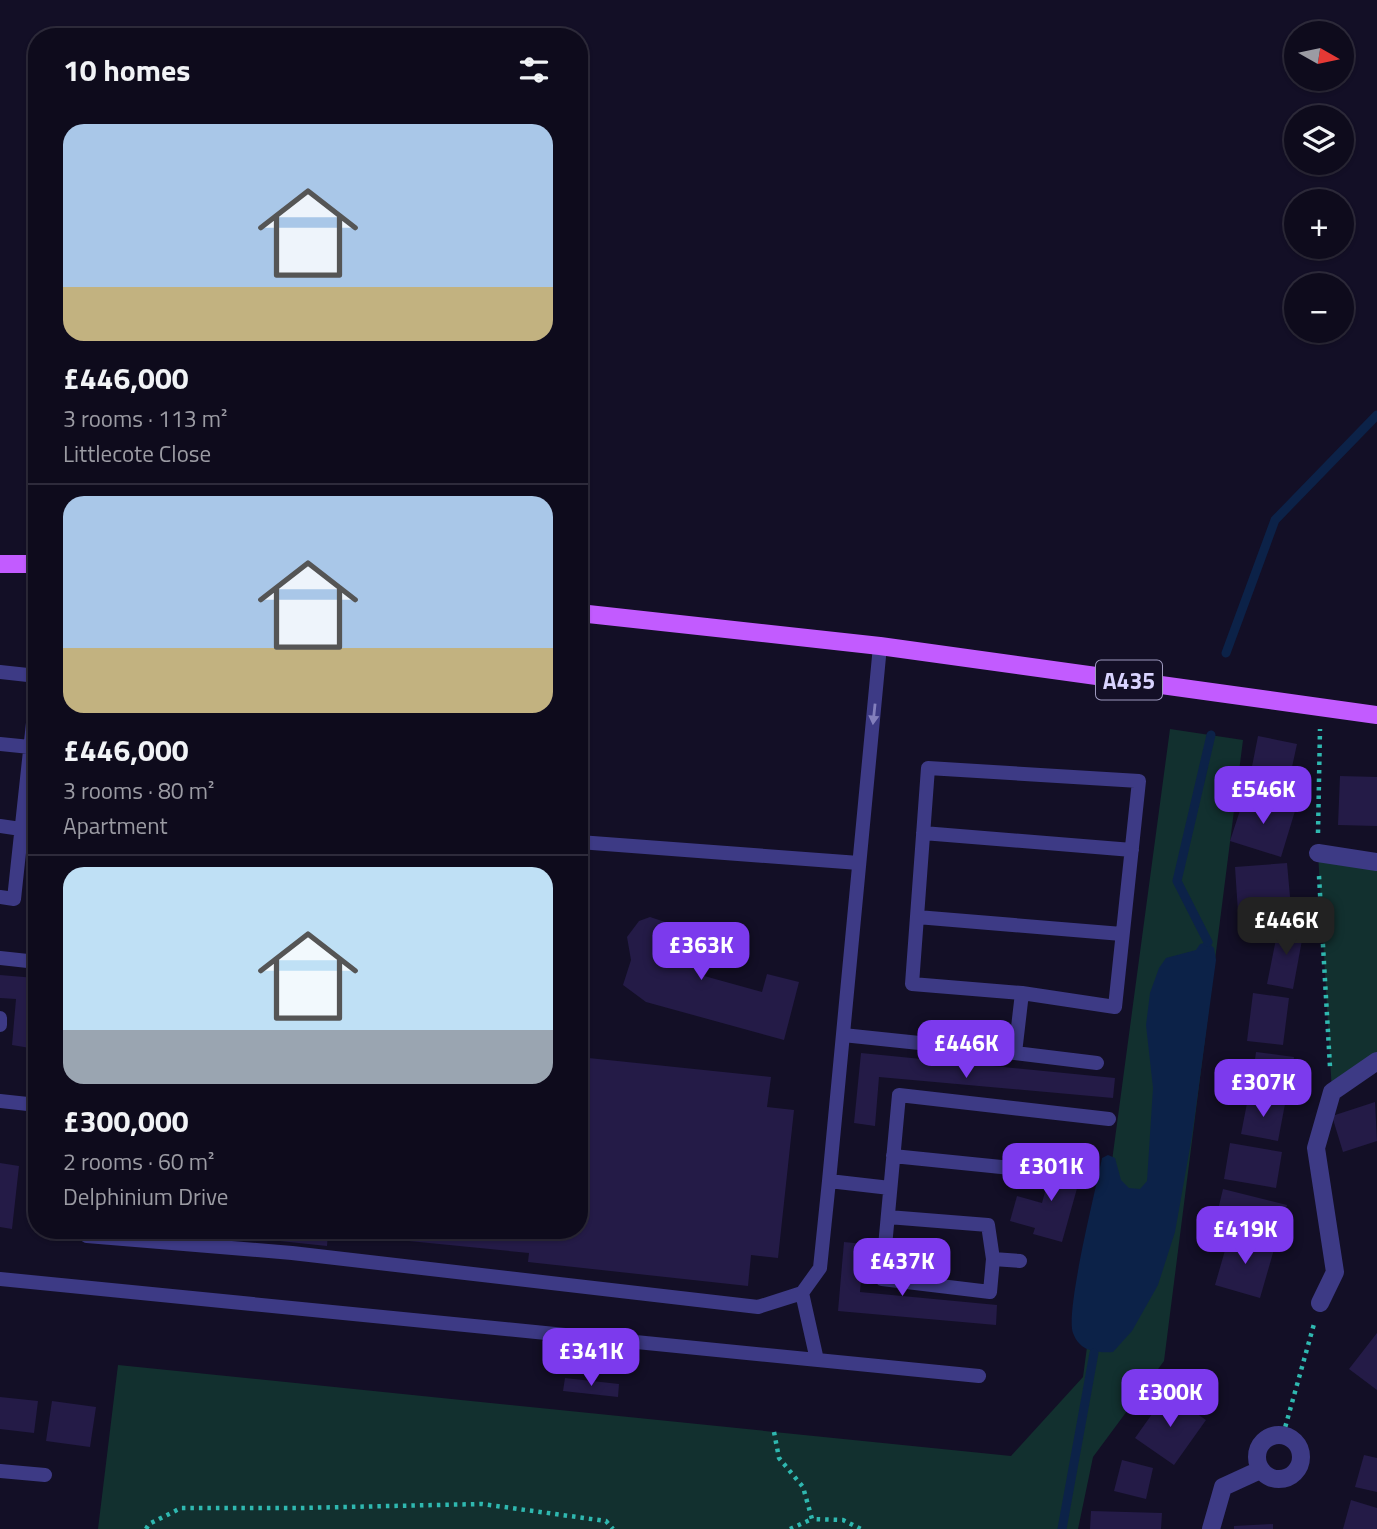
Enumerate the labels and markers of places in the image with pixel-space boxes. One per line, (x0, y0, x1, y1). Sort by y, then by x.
pin: £546K (1214, 766, 1312, 826)
pin: £446K (1237, 898, 1335, 957)
pin: £363K (652, 922, 750, 982)
pin: £446K (917, 1020, 1015, 1080)
pin: £307K (1214, 1060, 1312, 1119)
pin: £301K (1002, 1144, 1100, 1203)
pin: £419K (1196, 1206, 1294, 1266)
pin: £437K (853, 1238, 951, 1298)
pin: £341K (542, 1328, 640, 1388)
pin: £300K (1121, 1370, 1219, 1429)

